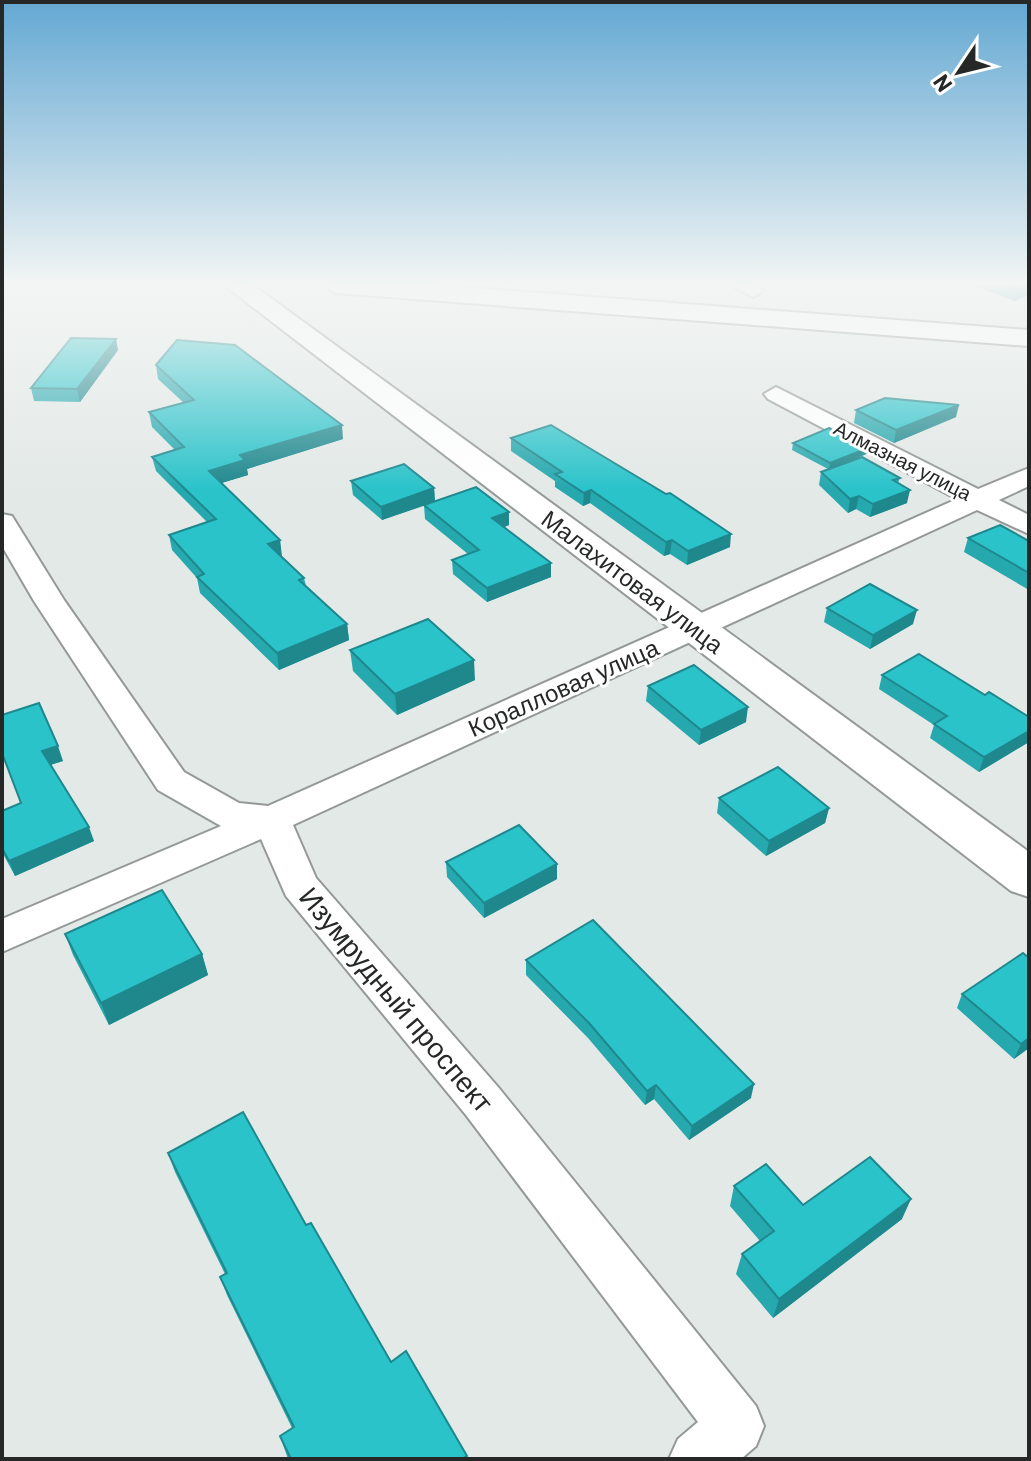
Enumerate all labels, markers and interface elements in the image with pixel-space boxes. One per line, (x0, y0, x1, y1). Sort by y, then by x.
north arrow (919, 32, 999, 112)
text: N (927, 71, 957, 97)
street label: Алмазная улица (830, 415, 976, 505)
street label: Малахитовая улица (536, 503, 730, 659)
street label: Коралловая улица (463, 632, 663, 742)
street label: Изумрудный проспект (293, 879, 501, 1119)

